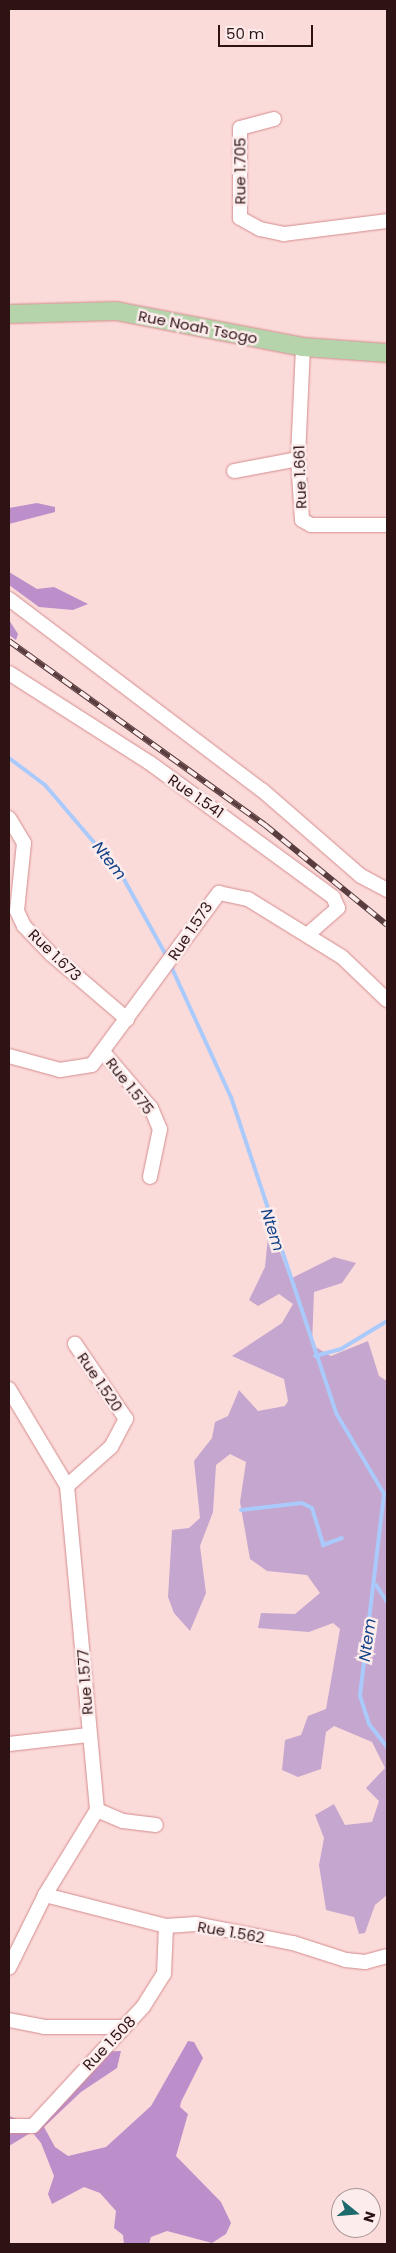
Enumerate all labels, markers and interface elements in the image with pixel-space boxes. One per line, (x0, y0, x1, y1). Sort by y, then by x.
scale bar (221, 15, 316, 47)
text: 50 m (226, 23, 264, 44)
street label: Rue 1.705 (231, 137, 249, 205)
street label: Rue Noah Tsogo (137, 307, 259, 347)
street label: Rue 1.661 (290, 445, 310, 509)
street label: Rue 1.541 (165, 770, 227, 822)
water label: Ntem (88, 838, 130, 884)
street label: Rue 1.573 (164, 898, 216, 964)
street label: Rue 1.673 (25, 925, 85, 985)
street label: Rue 1.575 (102, 1054, 158, 1118)
water label: Ntem (256, 1206, 288, 1254)
street label: Rue 1.520 (74, 1349, 126, 1415)
water label: Ntem (355, 1617, 381, 1663)
street label: Rue 1.577 (74, 1649, 96, 1715)
street label: Rue 1.562 (196, 1917, 266, 1947)
street label: Rue 1.508 (79, 2012, 139, 2074)
north arrow (331, 2188, 381, 2238)
text: N (358, 2209, 380, 2225)

